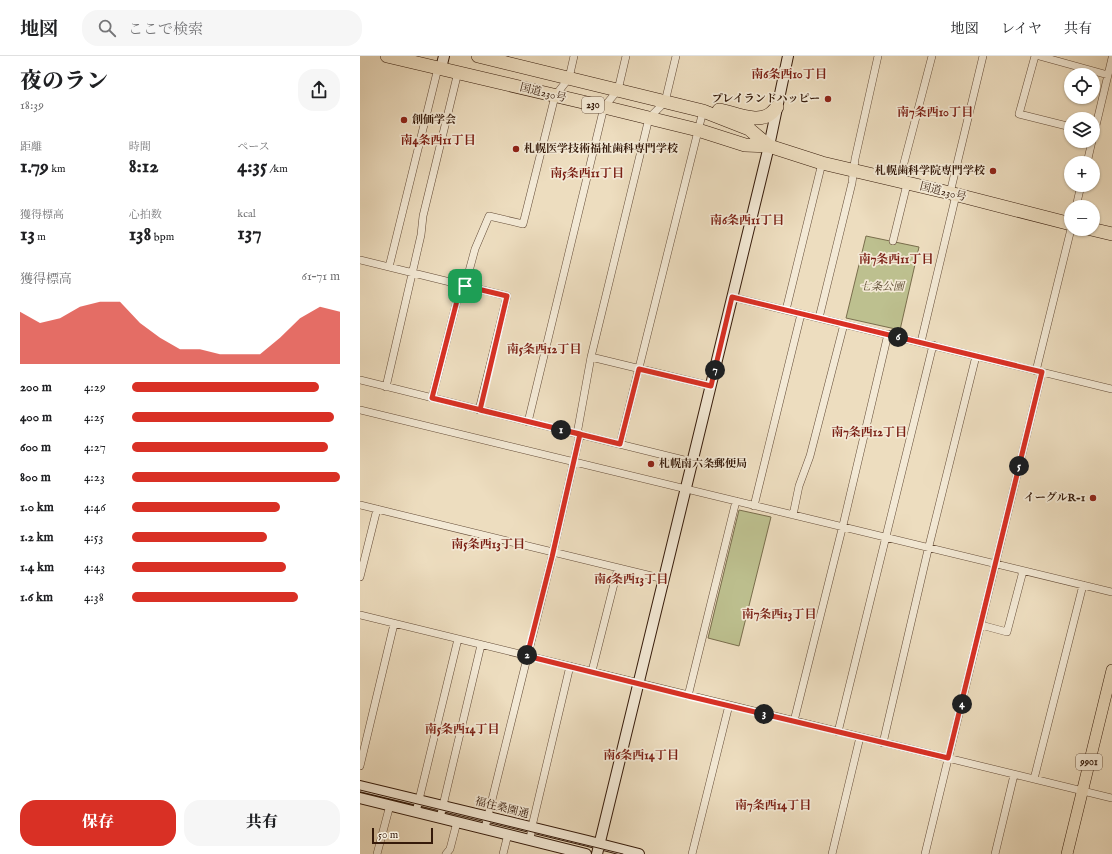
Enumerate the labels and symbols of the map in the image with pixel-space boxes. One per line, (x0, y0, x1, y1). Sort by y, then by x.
district label: 南6条西10丁目 (751, 67, 827, 82)
street label: 国道230号 (518, 80, 568, 106)
place label: プレイランドハッピー (712, 92, 820, 106)
marker: プレイランドハッピー (823, 94, 833, 104)
road number: 230 (582, 97, 604, 113)
district label: 南7条西10丁目 (897, 105, 973, 120)
place label: 創価学会 (412, 113, 456, 127)
marker: 創価学会 (399, 115, 409, 125)
district label: 南4条西11丁目 (401, 133, 475, 148)
place label: 札幌医学技術福祉歯科専門学校 (524, 142, 678, 156)
marker: 札幌医学技術福祉歯科専門学校 (511, 144, 521, 154)
place label: 札幌歯科学院専門学校 (875, 164, 985, 178)
district label: 南5条西11丁目 (550, 166, 624, 181)
marker: 札幌歯科学院専門学校 (988, 166, 998, 176)
street label: 国道230号 (918, 179, 968, 205)
district label: 南6条西11丁目 (710, 213, 784, 228)
district label: 南7条西11丁目 (859, 252, 933, 267)
pin (448, 269, 482, 303)
park label: 七条公園 (860, 280, 906, 294)
pin: 6 (888, 327, 908, 347)
district label: 南5条西12丁目 (507, 342, 581, 357)
pin: 7 (705, 360, 725, 380)
pin: 1 (551, 420, 571, 440)
district label: 南7条西12丁目 (831, 425, 907, 440)
pin: 5 (1009, 456, 1029, 476)
place label: 札幌南六条郵便局 (659, 457, 747, 471)
marker: 札幌南六条郵便局 (646, 459, 656, 469)
place label: イーグルR-1 (1024, 491, 1085, 505)
marker: イーグルR-1 (1088, 493, 1098, 503)
district label: 南5条西13丁目 (451, 537, 525, 552)
district label: 南6条西13丁目 (594, 572, 668, 587)
district label: 南7条西13丁目 (742, 607, 816, 622)
pin: 2 (517, 645, 537, 665)
pin: 4 (952, 694, 972, 714)
pin: 3 (754, 704, 774, 724)
district label: 南5条西14丁目 (425, 722, 499, 737)
district label: 南6条西14丁目 (603, 748, 679, 763)
road number: 9901 (1076, 754, 1102, 770)
street label: 福住桑園通 (474, 795, 530, 821)
district label: 南7条西14丁目 (735, 798, 811, 813)
scale bar (372, 826, 433, 845)

